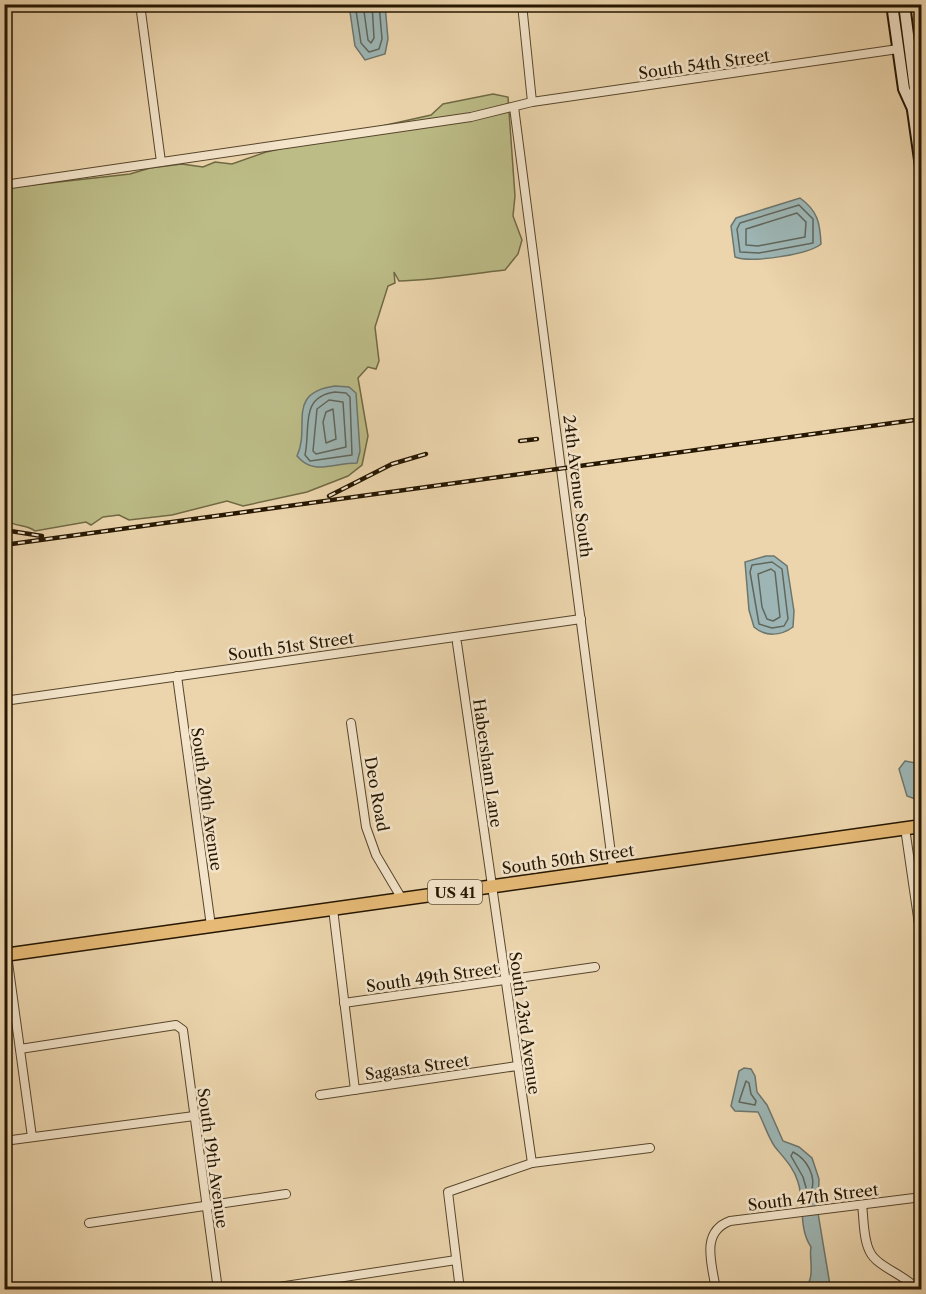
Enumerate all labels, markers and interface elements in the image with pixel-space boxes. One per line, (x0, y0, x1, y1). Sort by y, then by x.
street label: South 54th Street (637, 45, 771, 83)
street label: 24th Avenue South (559, 413, 597, 559)
street label: South 51st Street (227, 627, 355, 665)
street label: Habersham Lane (469, 697, 507, 829)
street label: South 20th Avenue (187, 726, 227, 872)
street label: Deo Road (361, 755, 393, 833)
street label: South 50th Street (501, 840, 636, 878)
road number: US 41 (428, 880, 482, 904)
street label: South 23rd Avenue (505, 950, 545, 1096)
street label: South 49th Street (365, 958, 500, 996)
street label: Sagasta Street (364, 1050, 471, 1084)
street label: South 19th Avenue (193, 1087, 233, 1229)
street label: South 47th Street (746, 1179, 880, 1215)

